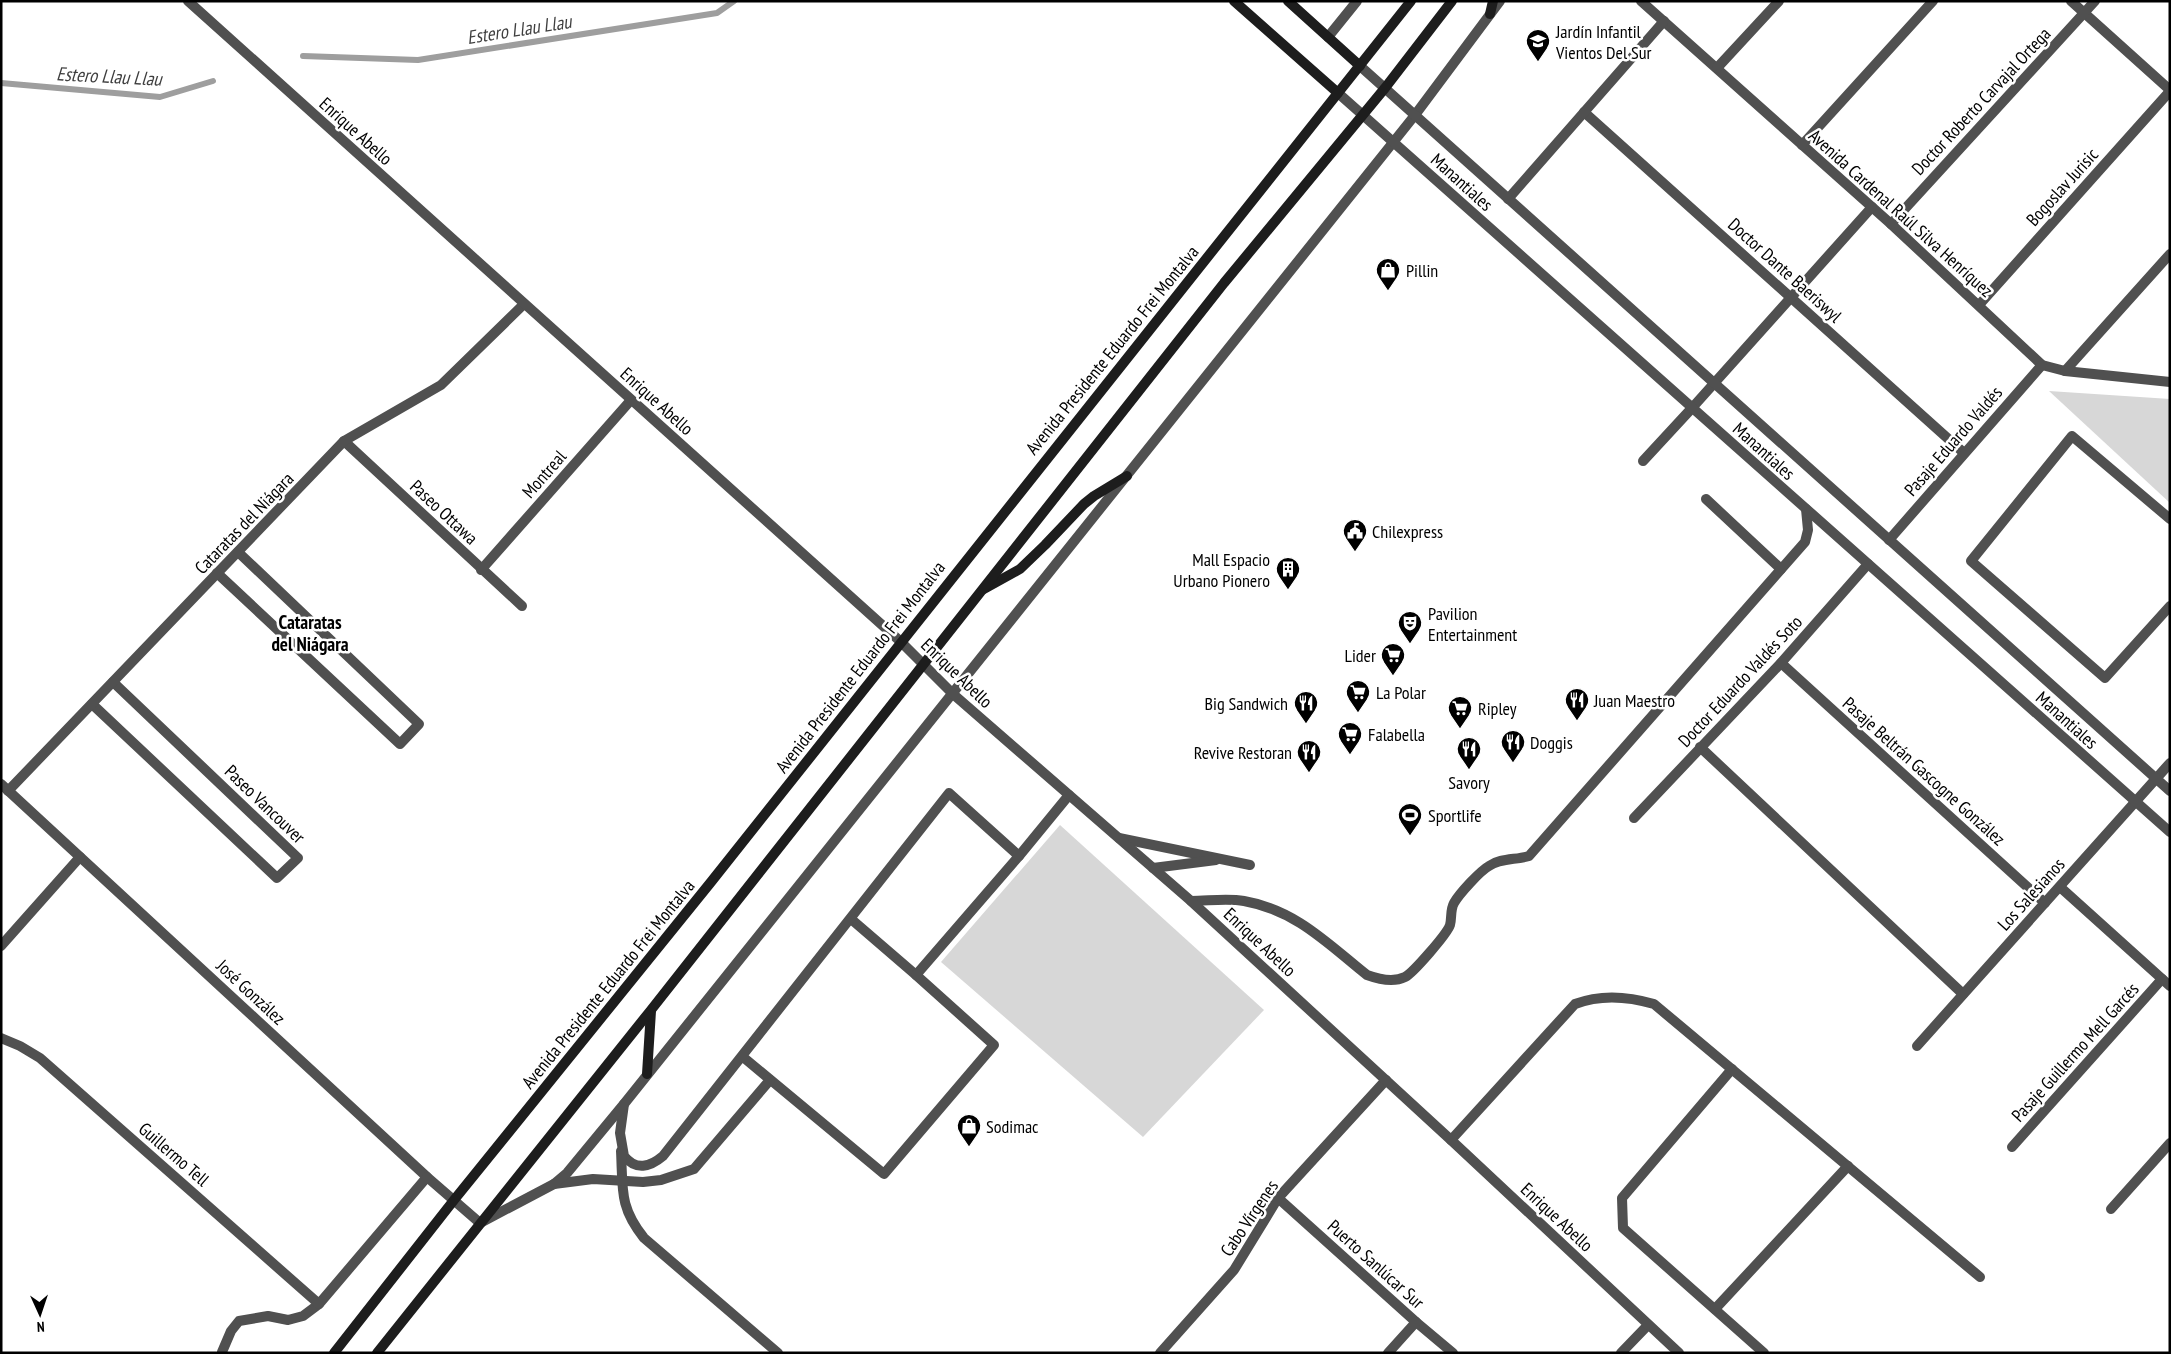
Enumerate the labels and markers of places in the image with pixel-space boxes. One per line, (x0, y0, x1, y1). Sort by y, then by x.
place label: Jardín Infantil Vientos Del Sur (1555, 20, 1651, 64)
school or university icon: Jardín Infantil Vientos Del Sur (1525, 28, 1551, 62)
shop icon: Pillin (1375, 257, 1401, 291)
place label: Pillin (1406, 259, 1438, 282)
public building icon: Chilexpress (1342, 518, 1368, 552)
place label: Chilexpress (1372, 520, 1443, 543)
place label: Mall Espacio Urbano Pionero (1173, 548, 1270, 592)
building icon: Mall Espacio Urbano Pionero (1275, 556, 1301, 590)
place label: Pavilion Entertainment (1428, 602, 1517, 646)
theatre icon: Pavilion Entertainment (1397, 610, 1423, 644)
supermarket icon: Lider (1380, 642, 1406, 676)
place label: Lider (1344, 644, 1376, 667)
supermarket icon: La Polar (1345, 679, 1371, 713)
place label: La Polar (1376, 681, 1426, 704)
restaurant icon: Juan Maestro (1564, 687, 1590, 721)
place label: Juan Maestro (1593, 689, 1675, 712)
restaurant icon: Big Sandwich (1293, 690, 1319, 724)
place label: Big Sandwich (1205, 692, 1288, 715)
supermarket icon: Ripley (1447, 695, 1473, 729)
place label: Ripley (1478, 697, 1517, 720)
supermarket icon: Falabella (1337, 721, 1363, 755)
place label: Falabella (1368, 723, 1425, 746)
restaurant icon: Doggis (1500, 729, 1526, 763)
place label: Doggis (1530, 731, 1573, 754)
restaurant icon: Savory (1456, 736, 1482, 770)
restaurant icon: Revive Restoran (1296, 739, 1322, 773)
place label: Revive Restoran (1194, 741, 1292, 764)
place label: Savory (1448, 771, 1490, 794)
sports icon: Sportlife (1397, 802, 1423, 836)
place label: Sportlife (1428, 804, 1482, 827)
shop icon: Sodimac (956, 1113, 982, 1147)
place label: Sodimac (986, 1115, 1039, 1138)

